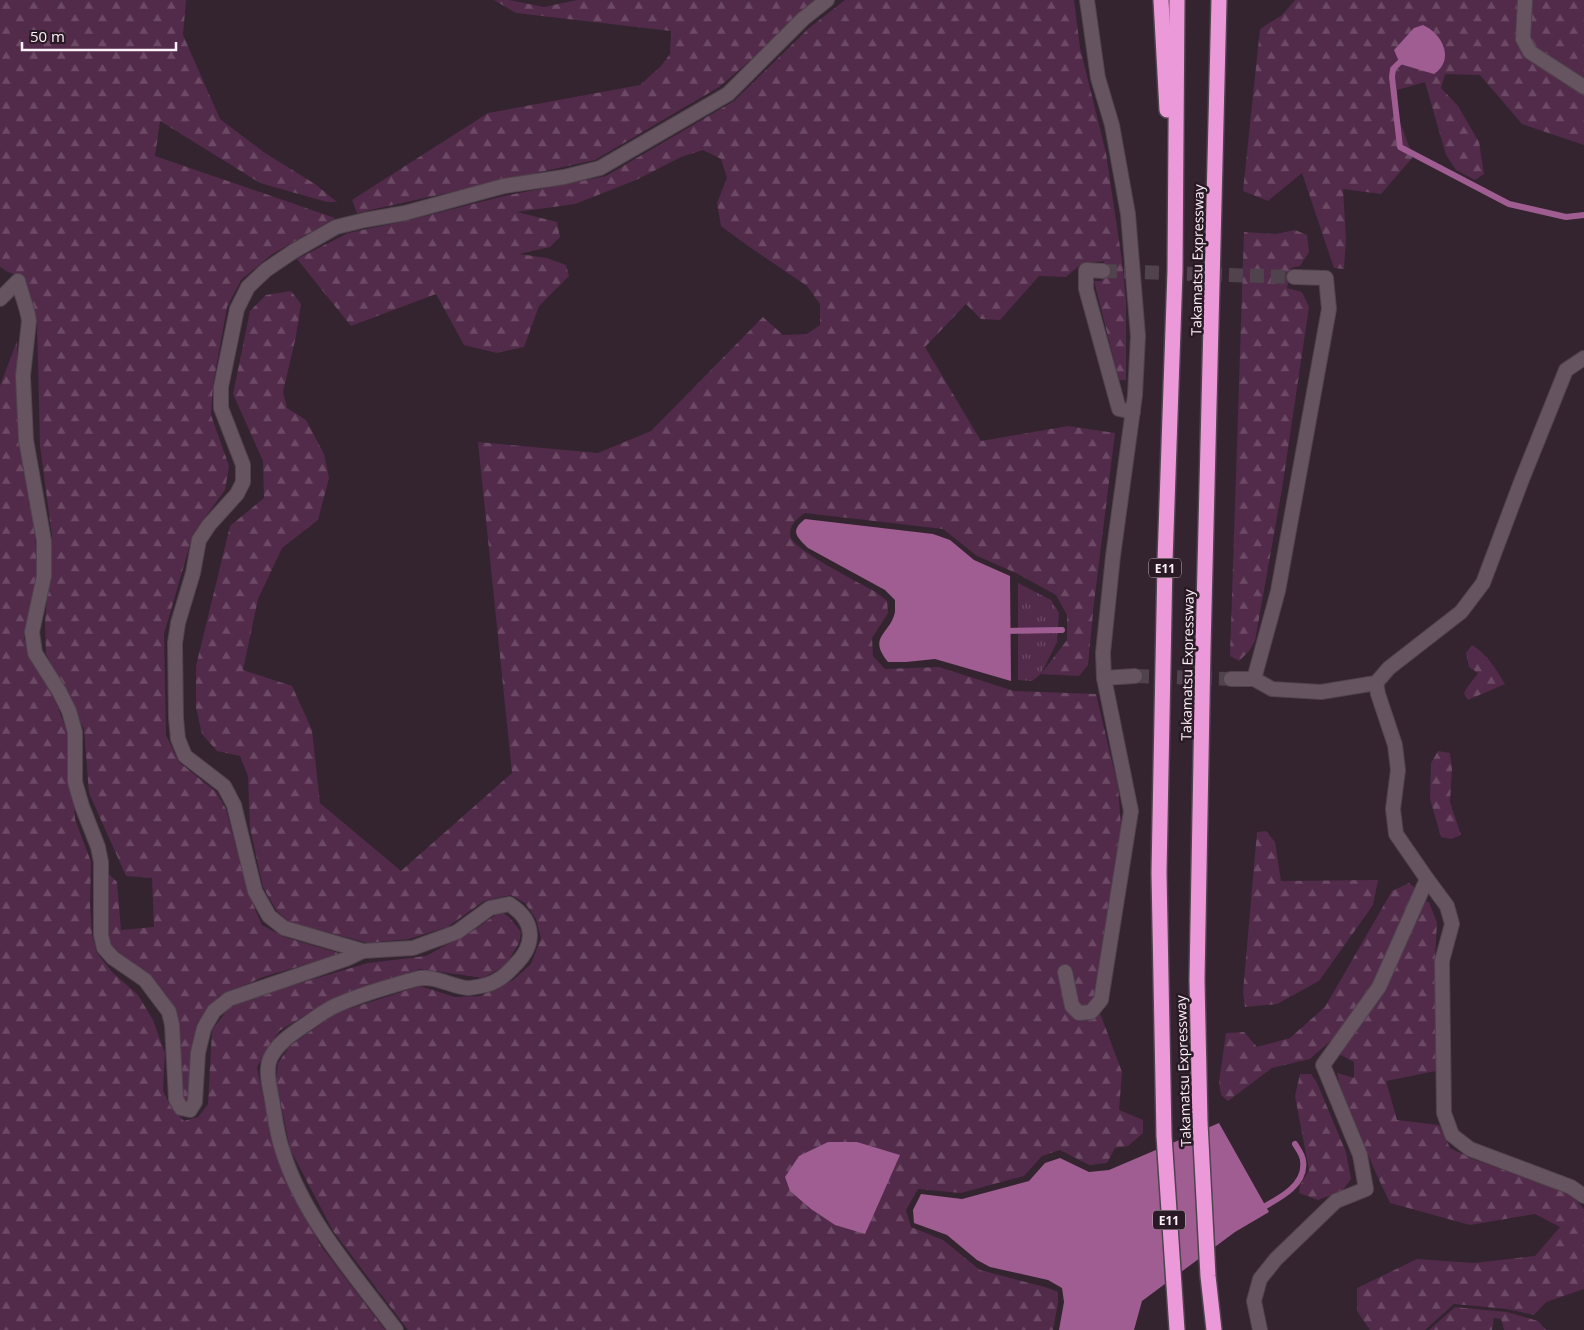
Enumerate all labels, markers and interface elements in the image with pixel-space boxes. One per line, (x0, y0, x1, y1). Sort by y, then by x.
scale bar (22, 20, 176, 52)
text: 50 m (30, 26, 65, 46)
street label: Takamatsu Expressway (1186, 183, 1208, 336)
road number: E11 (1149, 558, 1181, 578)
street label: Takamatsu Expressway (1176, 588, 1198, 741)
street label: Takamatsu Expressway (1171, 994, 1195, 1147)
road number: E11 (1153, 1210, 1185, 1230)

